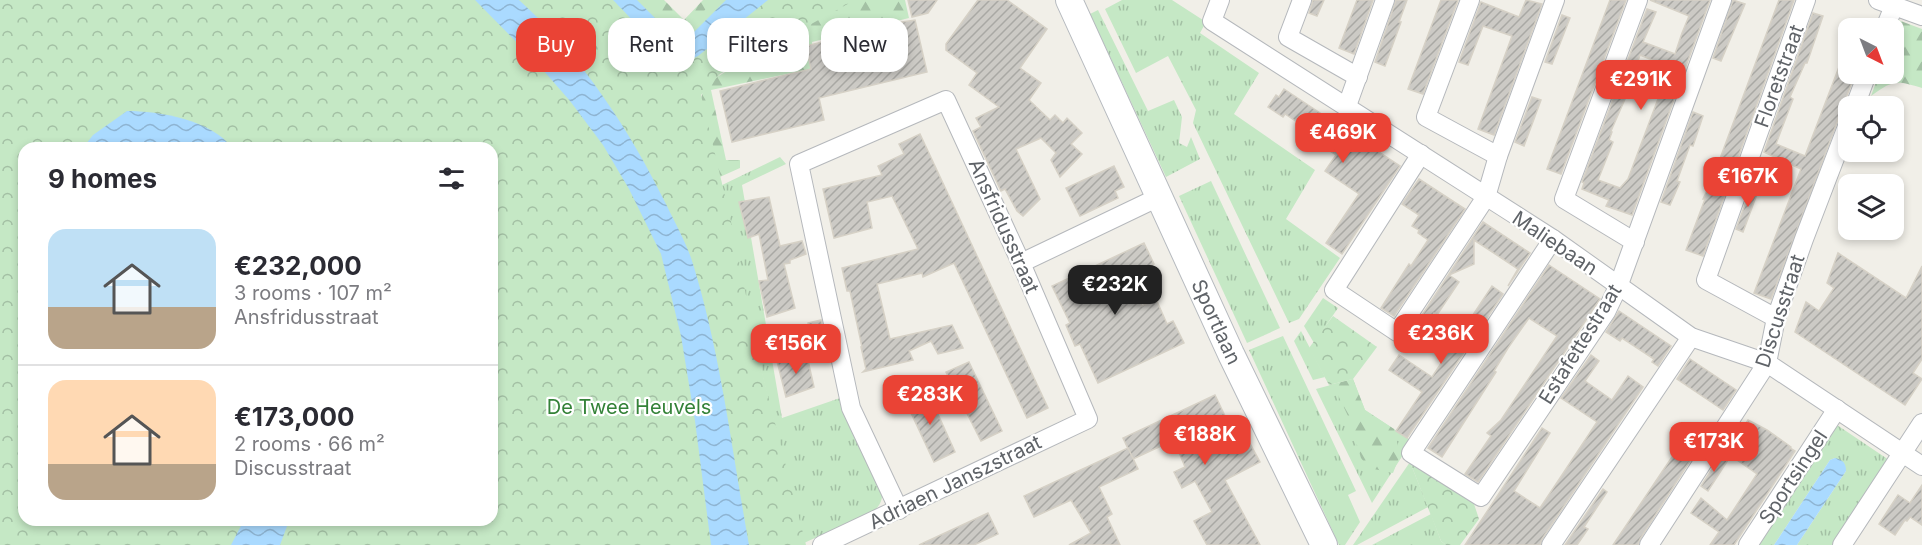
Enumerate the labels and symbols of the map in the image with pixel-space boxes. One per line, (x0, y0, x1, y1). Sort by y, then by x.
north arrow (1838, 18, 1904, 84)
street label: Floretstraat (1749, 21, 1809, 131)
pin: €291K (1599, 60, 1683, 111)
pin: €469K (1301, 113, 1385, 164)
street label: Ansfridusstraat (964, 155, 1045, 297)
pin: €167K (1706, 157, 1790, 208)
street label: Maliebaan (1508, 206, 1602, 280)
street label: Discusstraat (1750, 251, 1810, 370)
pin: €232K (1073, 265, 1157, 316)
street label: Sportlaan (1187, 276, 1246, 368)
street label: Estafettestraat (1534, 279, 1627, 408)
pin: €236K (1399, 314, 1483, 365)
pin: €156K (754, 324, 838, 375)
pin: €283K (888, 375, 972, 426)
park label: De Twee Heuvels (547, 395, 711, 419)
pin: €188K (1163, 415, 1247, 466)
pin: €173K (1672, 422, 1756, 473)
street label: Sportsingel (1754, 425, 1832, 529)
street label: Adriaen Janszstraat (865, 430, 1045, 534)

